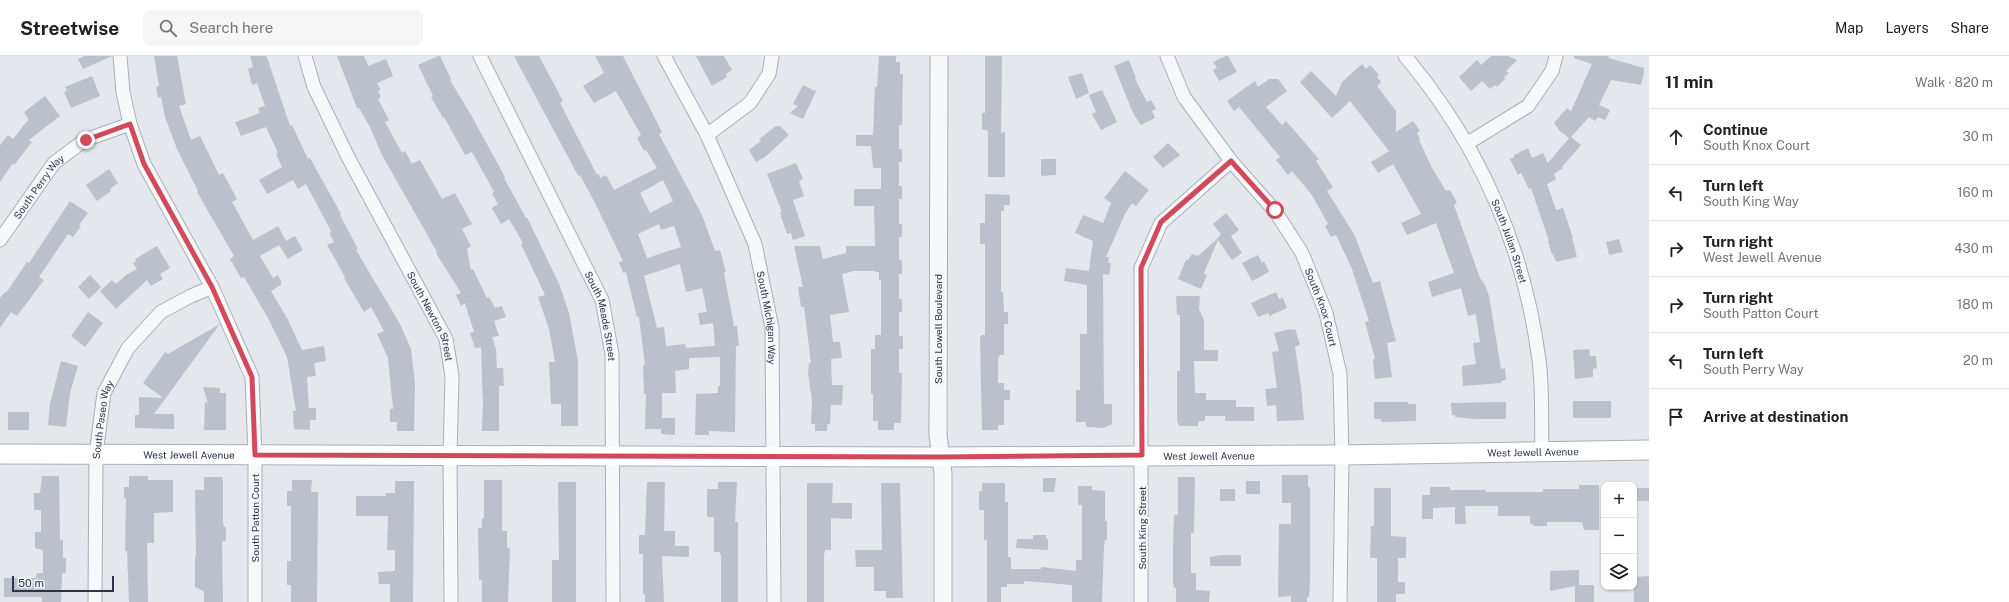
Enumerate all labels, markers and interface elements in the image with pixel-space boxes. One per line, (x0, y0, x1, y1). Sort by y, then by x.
search box (143, 10, 423, 46)
text: Streetwise (20, 17, 119, 39)
icon: search (157, 17, 179, 39)
text: Search here (189, 19, 273, 36)
text: Map (1835, 20, 1863, 36)
text: Layers (1885, 20, 1929, 36)
text: Share (1951, 20, 1989, 36)
text: 11 min (1665, 72, 1713, 92)
text: Walk · 820 m (1915, 75, 1993, 90)
text: Continue (1703, 121, 1768, 138)
icon: ahead (1665, 126, 1687, 148)
text: 30 m (1963, 129, 1993, 144)
route end (77, 131, 95, 149)
text: South Knox Court (1703, 138, 1810, 153)
street label: South Perry Way (11, 151, 67, 221)
text: Turn left (1703, 177, 1764, 194)
icon: left (1665, 182, 1687, 204)
text: 160 m (1957, 185, 1993, 200)
text: South King Way (1703, 194, 1799, 209)
street label: South Julian Street (1489, 197, 1530, 285)
route start (1266, 201, 1284, 219)
text: Turn right (1703, 233, 1773, 250)
icon: right (1665, 238, 1687, 260)
text: 430 m (1954, 241, 1993, 256)
text: West Jewell Avenue (1703, 250, 1822, 265)
street label: South Knox Court (1303, 266, 1340, 348)
street label: South Newton Street (405, 269, 455, 362)
street label: South Meade Street (583, 269, 618, 361)
street label: South Michigan Way (755, 270, 778, 365)
street label: South Lowell Boulevard (932, 274, 944, 384)
text: Turn right (1703, 289, 1773, 306)
icon: right (1665, 294, 1687, 316)
text: 180 m (1957, 297, 1993, 312)
text: South Patton Court (1703, 306, 1819, 321)
text: Turn left (1703, 345, 1764, 362)
icon: left (1665, 350, 1687, 372)
text: 20 m (1963, 353, 1993, 368)
text: South Perry Way (1703, 362, 1804, 377)
street label: South Paseo Way (90, 378, 116, 459)
icon: arrive (1665, 406, 1687, 428)
text: Arrive at destination (1703, 408, 1848, 425)
street label: West Jewell Avenue (1487, 445, 1579, 459)
street label: West Jewell Avenue (143, 448, 235, 461)
street label: West Jewell Avenue (1163, 449, 1255, 462)
street label: South Patton Court (249, 473, 261, 562)
map controls (1601, 482, 1637, 590)
button: + (1601, 482, 1637, 518)
street label: South King Street (1136, 486, 1148, 570)
button: − (1601, 518, 1637, 554)
button: layers (1601, 554, 1637, 590)
scale bar (12, 574, 114, 593)
text: 50 m (18, 577, 44, 589)

